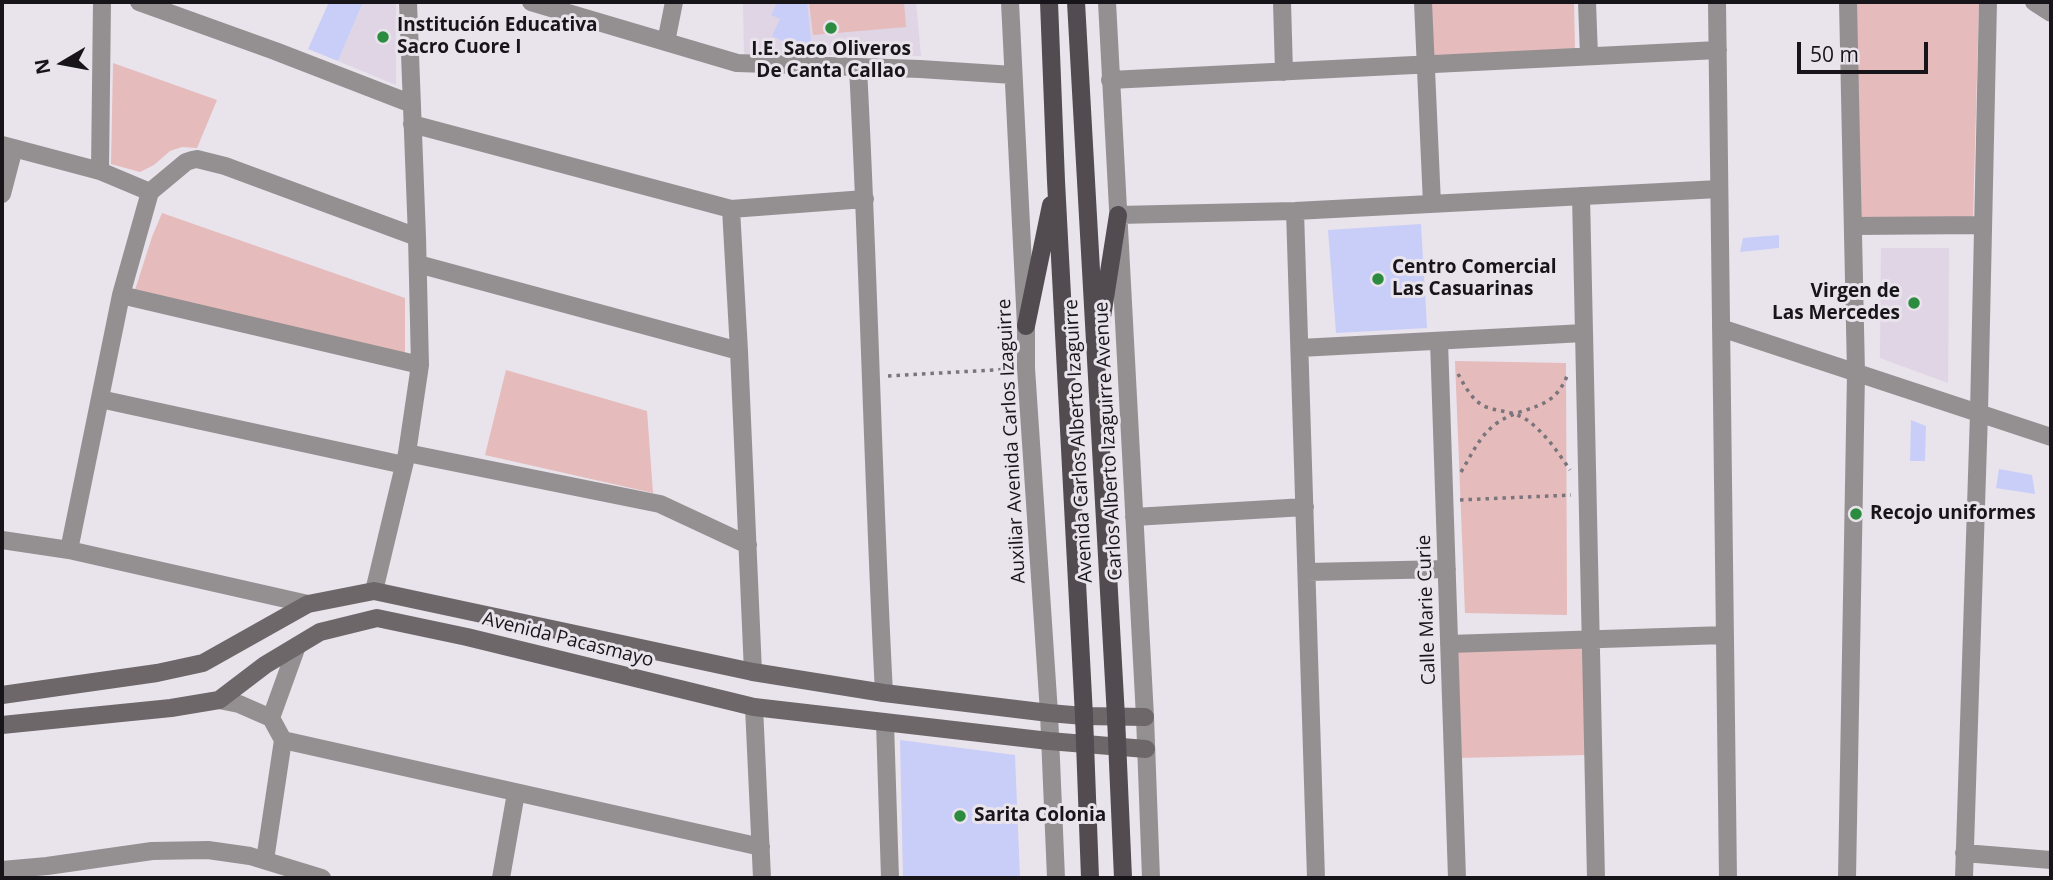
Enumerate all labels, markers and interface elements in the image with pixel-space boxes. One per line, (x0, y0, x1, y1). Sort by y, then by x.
place label: Institución Educativa Sacro Cuore I (397, 15, 597, 59)
marker: I.E. Saco Oliveros De Canta Callao (823, 20, 839, 36)
north arrow (28, 28, 98, 98)
scale bar (1801, 28, 1932, 72)
marker: Institución Educativa Sacro Cuore I (375, 29, 391, 45)
place label: I.E. Saco Oliveros De Canta Callao (751, 39, 911, 83)
text: 50 m (1810, 40, 1859, 68)
text: N (28, 57, 56, 77)
place label: Centro Comercial Las Casuarinas (1392, 257, 1557, 301)
marker: Centro Comercial Las Casuarinas (1370, 271, 1386, 287)
place label: Virgen de Las Mercedes (1772, 281, 1900, 325)
marker: Virgen de Las Mercedes (1906, 295, 1922, 311)
street label: Auxiliar Avenida Carlos Izaguirre (993, 298, 1031, 584)
street label: Avenida Carlos Alberto Izaguirre (1060, 299, 1098, 583)
street label: Carlos Alberto Izaguirre Avenue (1090, 301, 1128, 581)
place label: Recojo uniformes (1870, 503, 2036, 525)
marker: Recojo uniformes (1848, 506, 1864, 522)
street label: Calle Marie Curie (1413, 534, 1441, 686)
street label: Avenida Pacasmayo (480, 608, 656, 672)
place label: Sarita Colonia (974, 805, 1106, 827)
marker: Sarita Colonia (952, 808, 968, 824)

